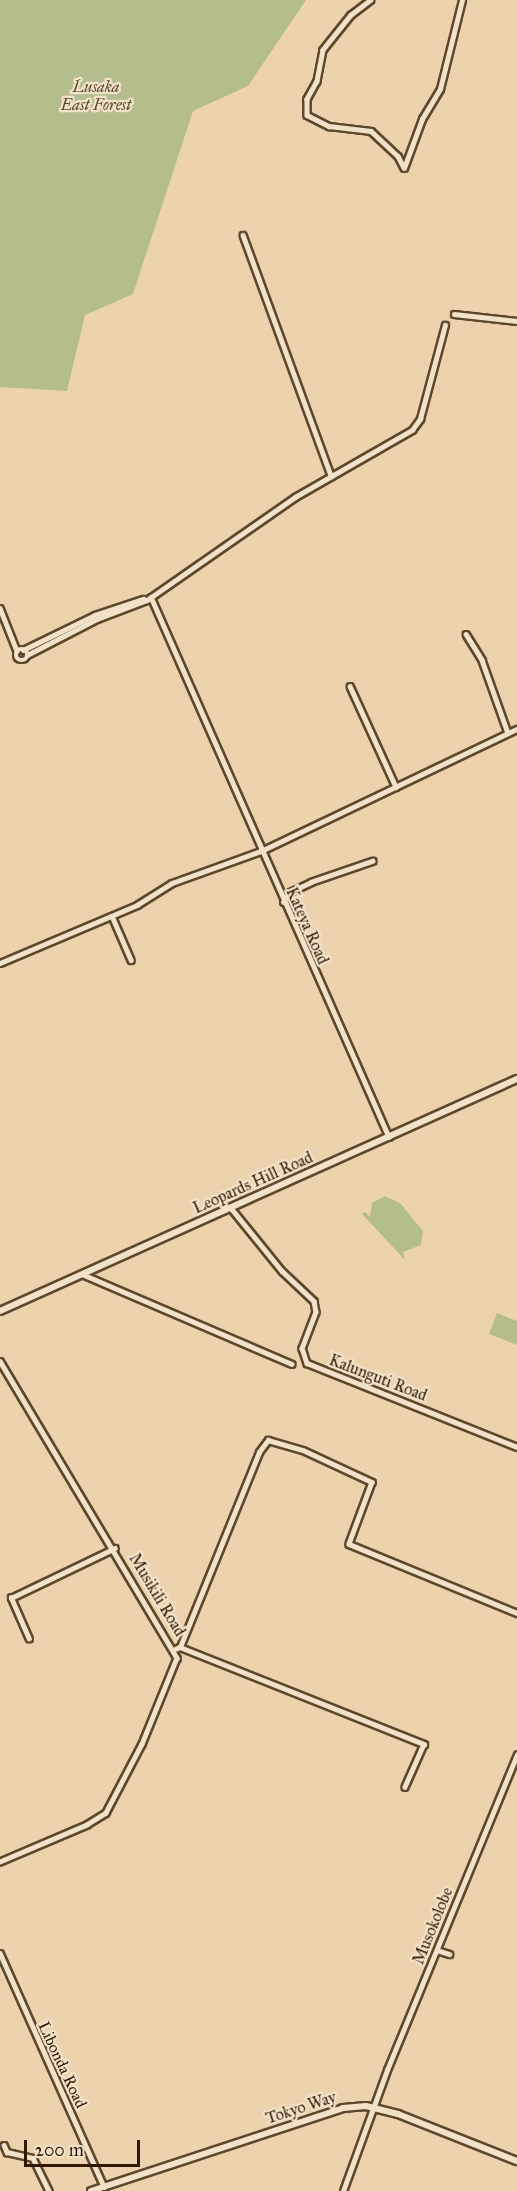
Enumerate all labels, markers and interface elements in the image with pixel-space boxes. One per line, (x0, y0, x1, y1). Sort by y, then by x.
park label: Lusaka East Forest (61, 77, 131, 115)
street label: Kateya Road (282, 885, 332, 967)
street label: Leopards Hill Road (190, 1148, 316, 1218)
street label: Kalunguti Road (326, 1351, 430, 1405)
street label: Musikili Road (125, 1550, 189, 1640)
street label: Musokolobe (409, 1885, 457, 1967)
street label: Libonda Road (34, 2019, 90, 2111)
street label: Tokyo Way (263, 2088, 339, 2128)
scale bar (27, 2128, 142, 2166)
text: 200 m (35, 2139, 84, 2161)

